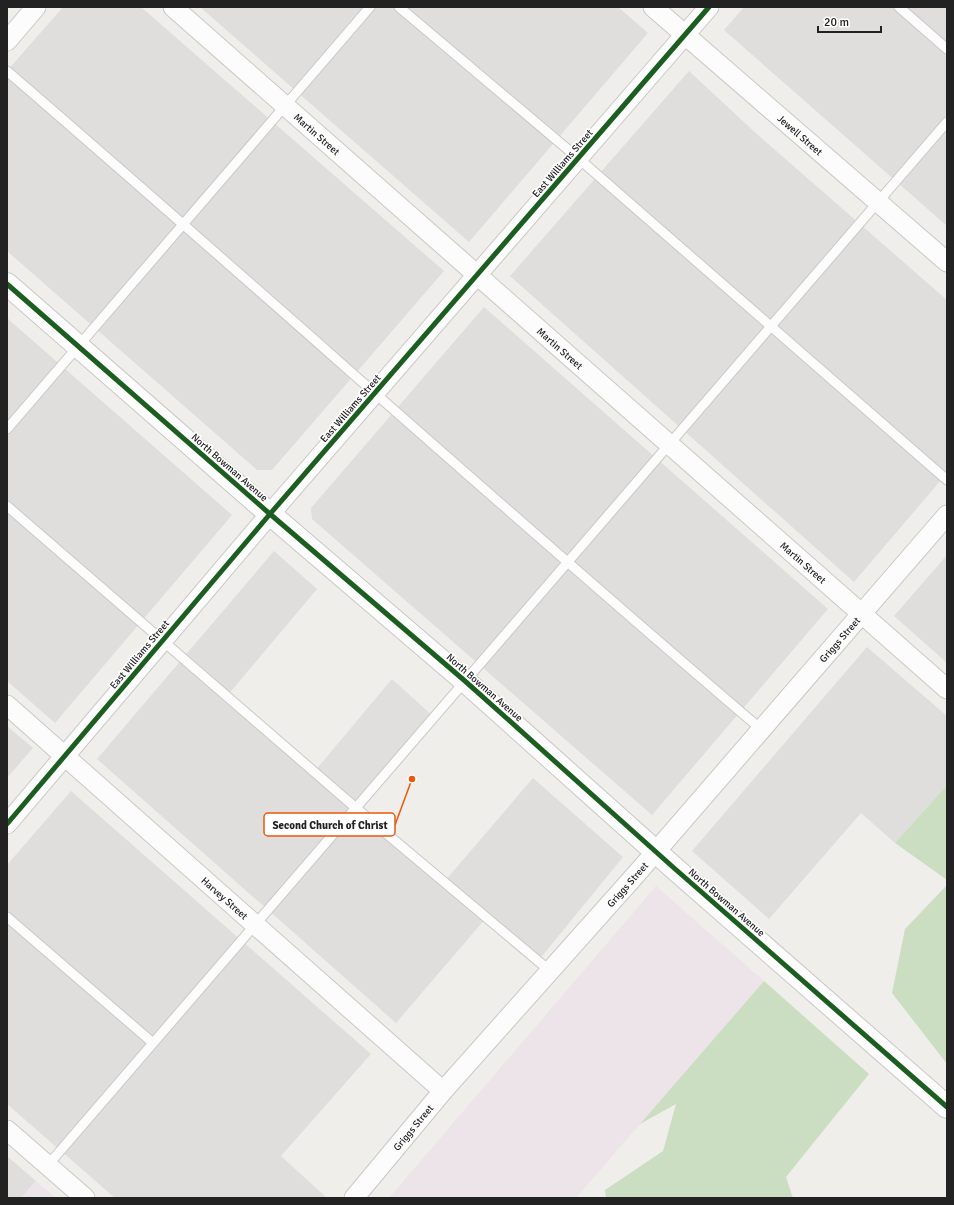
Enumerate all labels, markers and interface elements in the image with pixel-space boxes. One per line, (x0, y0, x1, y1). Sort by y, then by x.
scale bar (818, 8, 881, 34)
text: 20 m (824, 15, 849, 30)
street label: Martin Street (291, 111, 342, 158)
street label: Jewell Street (775, 113, 825, 159)
street label: East Williams Street (530, 127, 596, 200)
street label: Martin Street (534, 325, 585, 373)
street label: East Williams Street (318, 372, 384, 445)
street label: North Bowman Avenue (189, 431, 270, 504)
street label: Martin Street (777, 540, 828, 587)
street label: Griggs Street (817, 615, 863, 665)
street label: East Williams Street (108, 617, 172, 691)
street label: North Bowman Avenue (444, 651, 525, 724)
callout: Second Church of Christ (264, 813, 395, 836)
text: Second Church of Christ (272, 819, 388, 832)
street label: Griggs Street (605, 860, 651, 910)
street label: North Bowman Avenue (686, 866, 767, 939)
street label: Harvey Street (198, 875, 250, 923)
street label: Griggs Street (391, 1102, 437, 1153)

